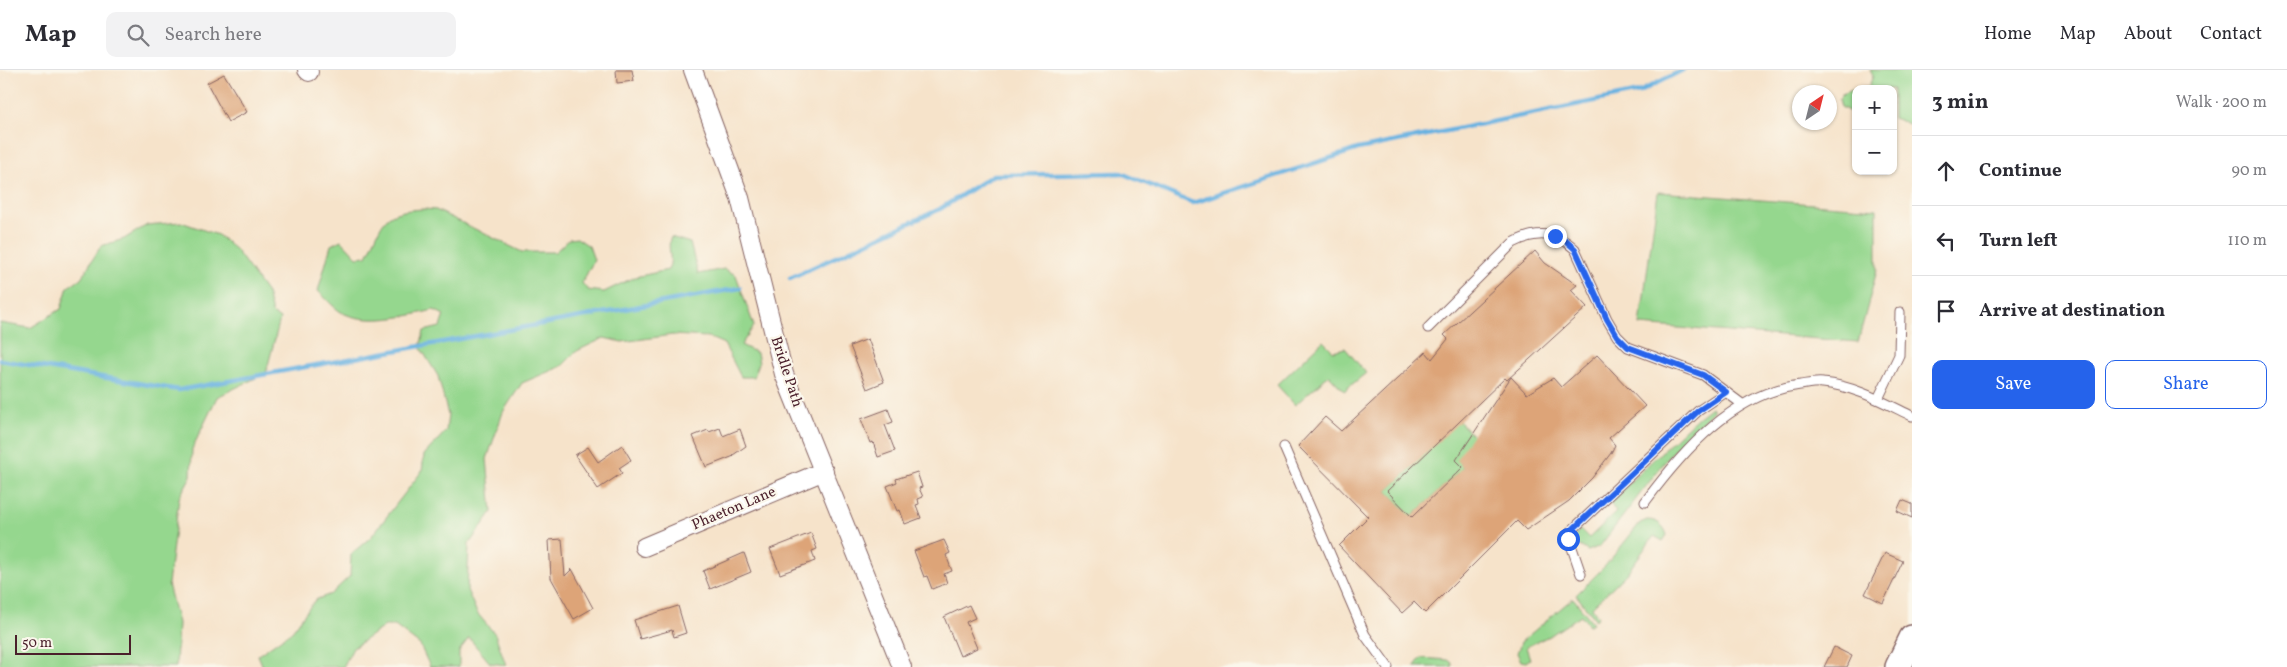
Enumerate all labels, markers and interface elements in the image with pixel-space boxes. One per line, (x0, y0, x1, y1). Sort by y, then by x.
search box (106, 12, 456, 57)
text: Map (25, 18, 76, 52)
icon: search (124, 21, 152, 49)
text: Search here (164, 22, 262, 48)
text: Home (1984, 22, 2032, 47)
text: Map (2060, 22, 2096, 47)
text: About (2124, 22, 2172, 47)
text: Contact (2200, 22, 2262, 47)
north arrow (1792, 85, 1837, 130)
map controls (1852, 85, 1897, 175)
button: + (1852, 85, 1897, 130)
text: 3 min (1932, 88, 1988, 117)
text: Walk · 200 m (2176, 92, 2267, 114)
button: − (1852, 130, 1897, 175)
icon: ahead (1932, 157, 1960, 185)
text: Continue (1979, 158, 2062, 184)
text: 90 m (2231, 160, 2267, 182)
route end (1544, 225, 1567, 248)
icon: left (1932, 227, 1960, 255)
text: Turn left (1979, 228, 2058, 254)
text: 110 m (2228, 230, 2267, 252)
icon: arrive (1932, 297, 1960, 325)
text: Arrive at destination (1979, 298, 2165, 324)
street label: Bridle Path (765, 334, 807, 410)
button: Save (1932, 360, 2095, 409)
button: Share (2105, 360, 2267, 409)
street label: Phaeton Lane (689, 482, 779, 536)
route start (1557, 528, 1580, 551)
scale bar (15, 632, 131, 655)
text: 50 m (22, 634, 52, 653)

